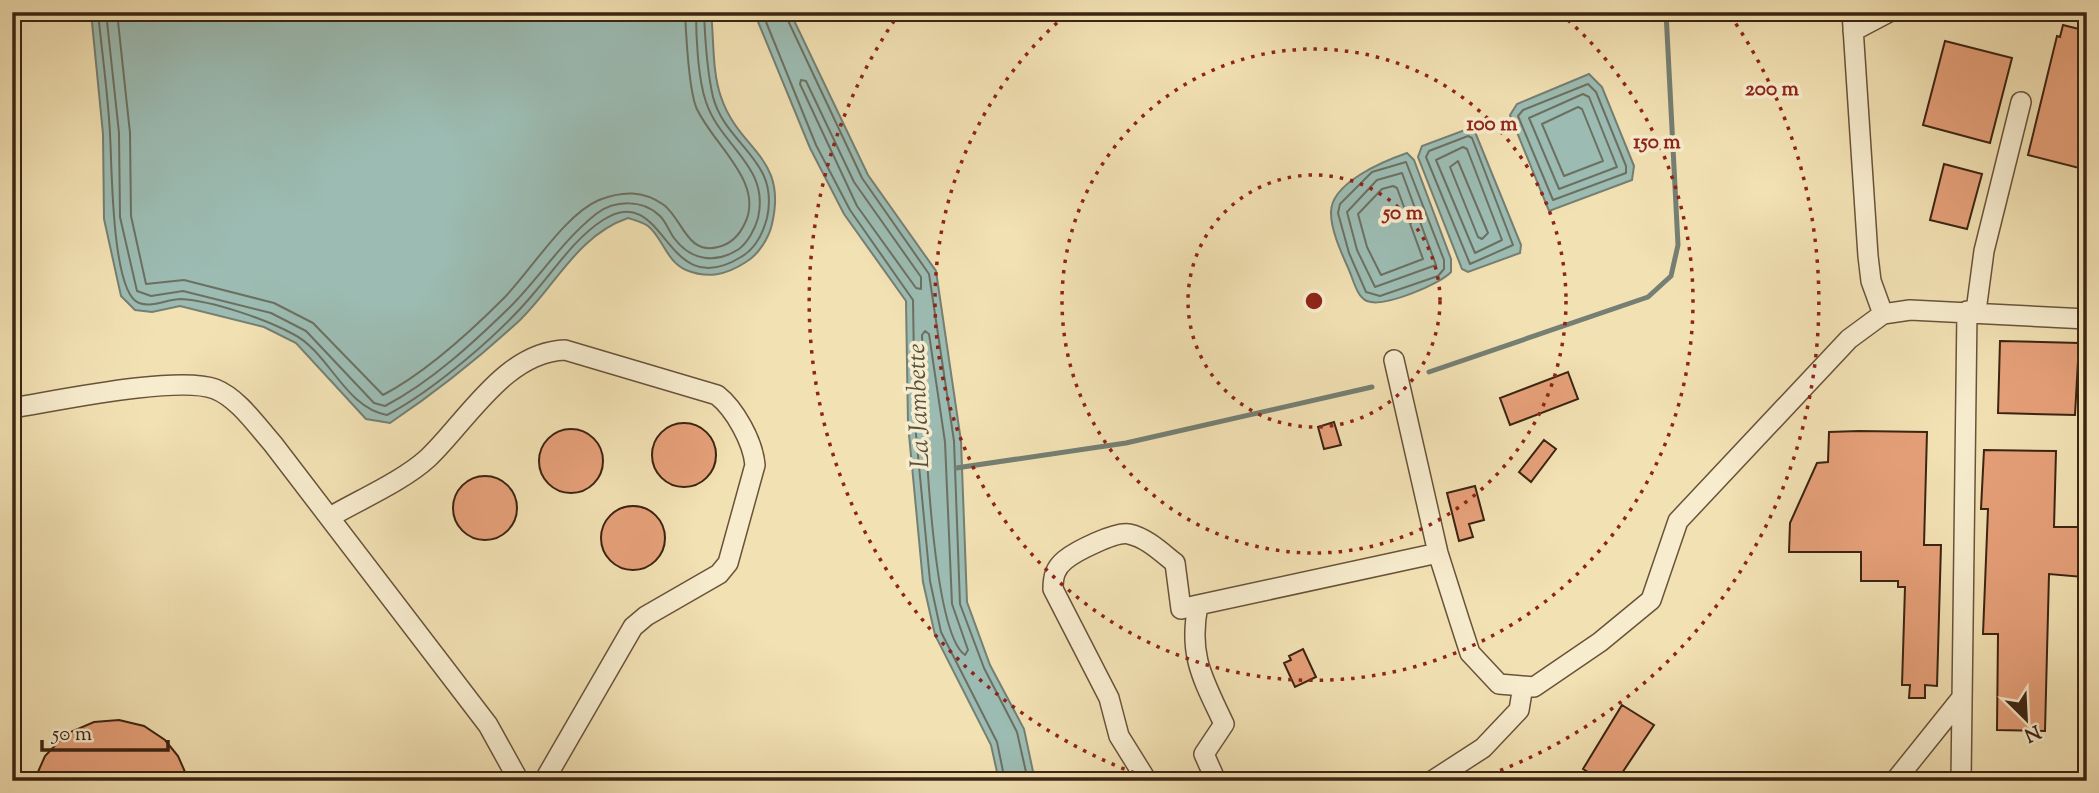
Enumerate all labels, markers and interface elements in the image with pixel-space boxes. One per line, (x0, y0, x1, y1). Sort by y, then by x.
text: 200 m (1745, 75, 1800, 105)
text: 100 m (1467, 110, 1518, 140)
text: 150 m (1633, 128, 1681, 158)
text: 50 m (1381, 199, 1424, 229)
centre of rings (1302, 289, 1326, 313)
water label: La Jambette (899, 343, 940, 469)
north arrow (1990, 684, 2060, 754)
scale bar (42, 709, 168, 753)
text: N (2019, 717, 2044, 748)
text: 50 m (51, 720, 92, 750)

